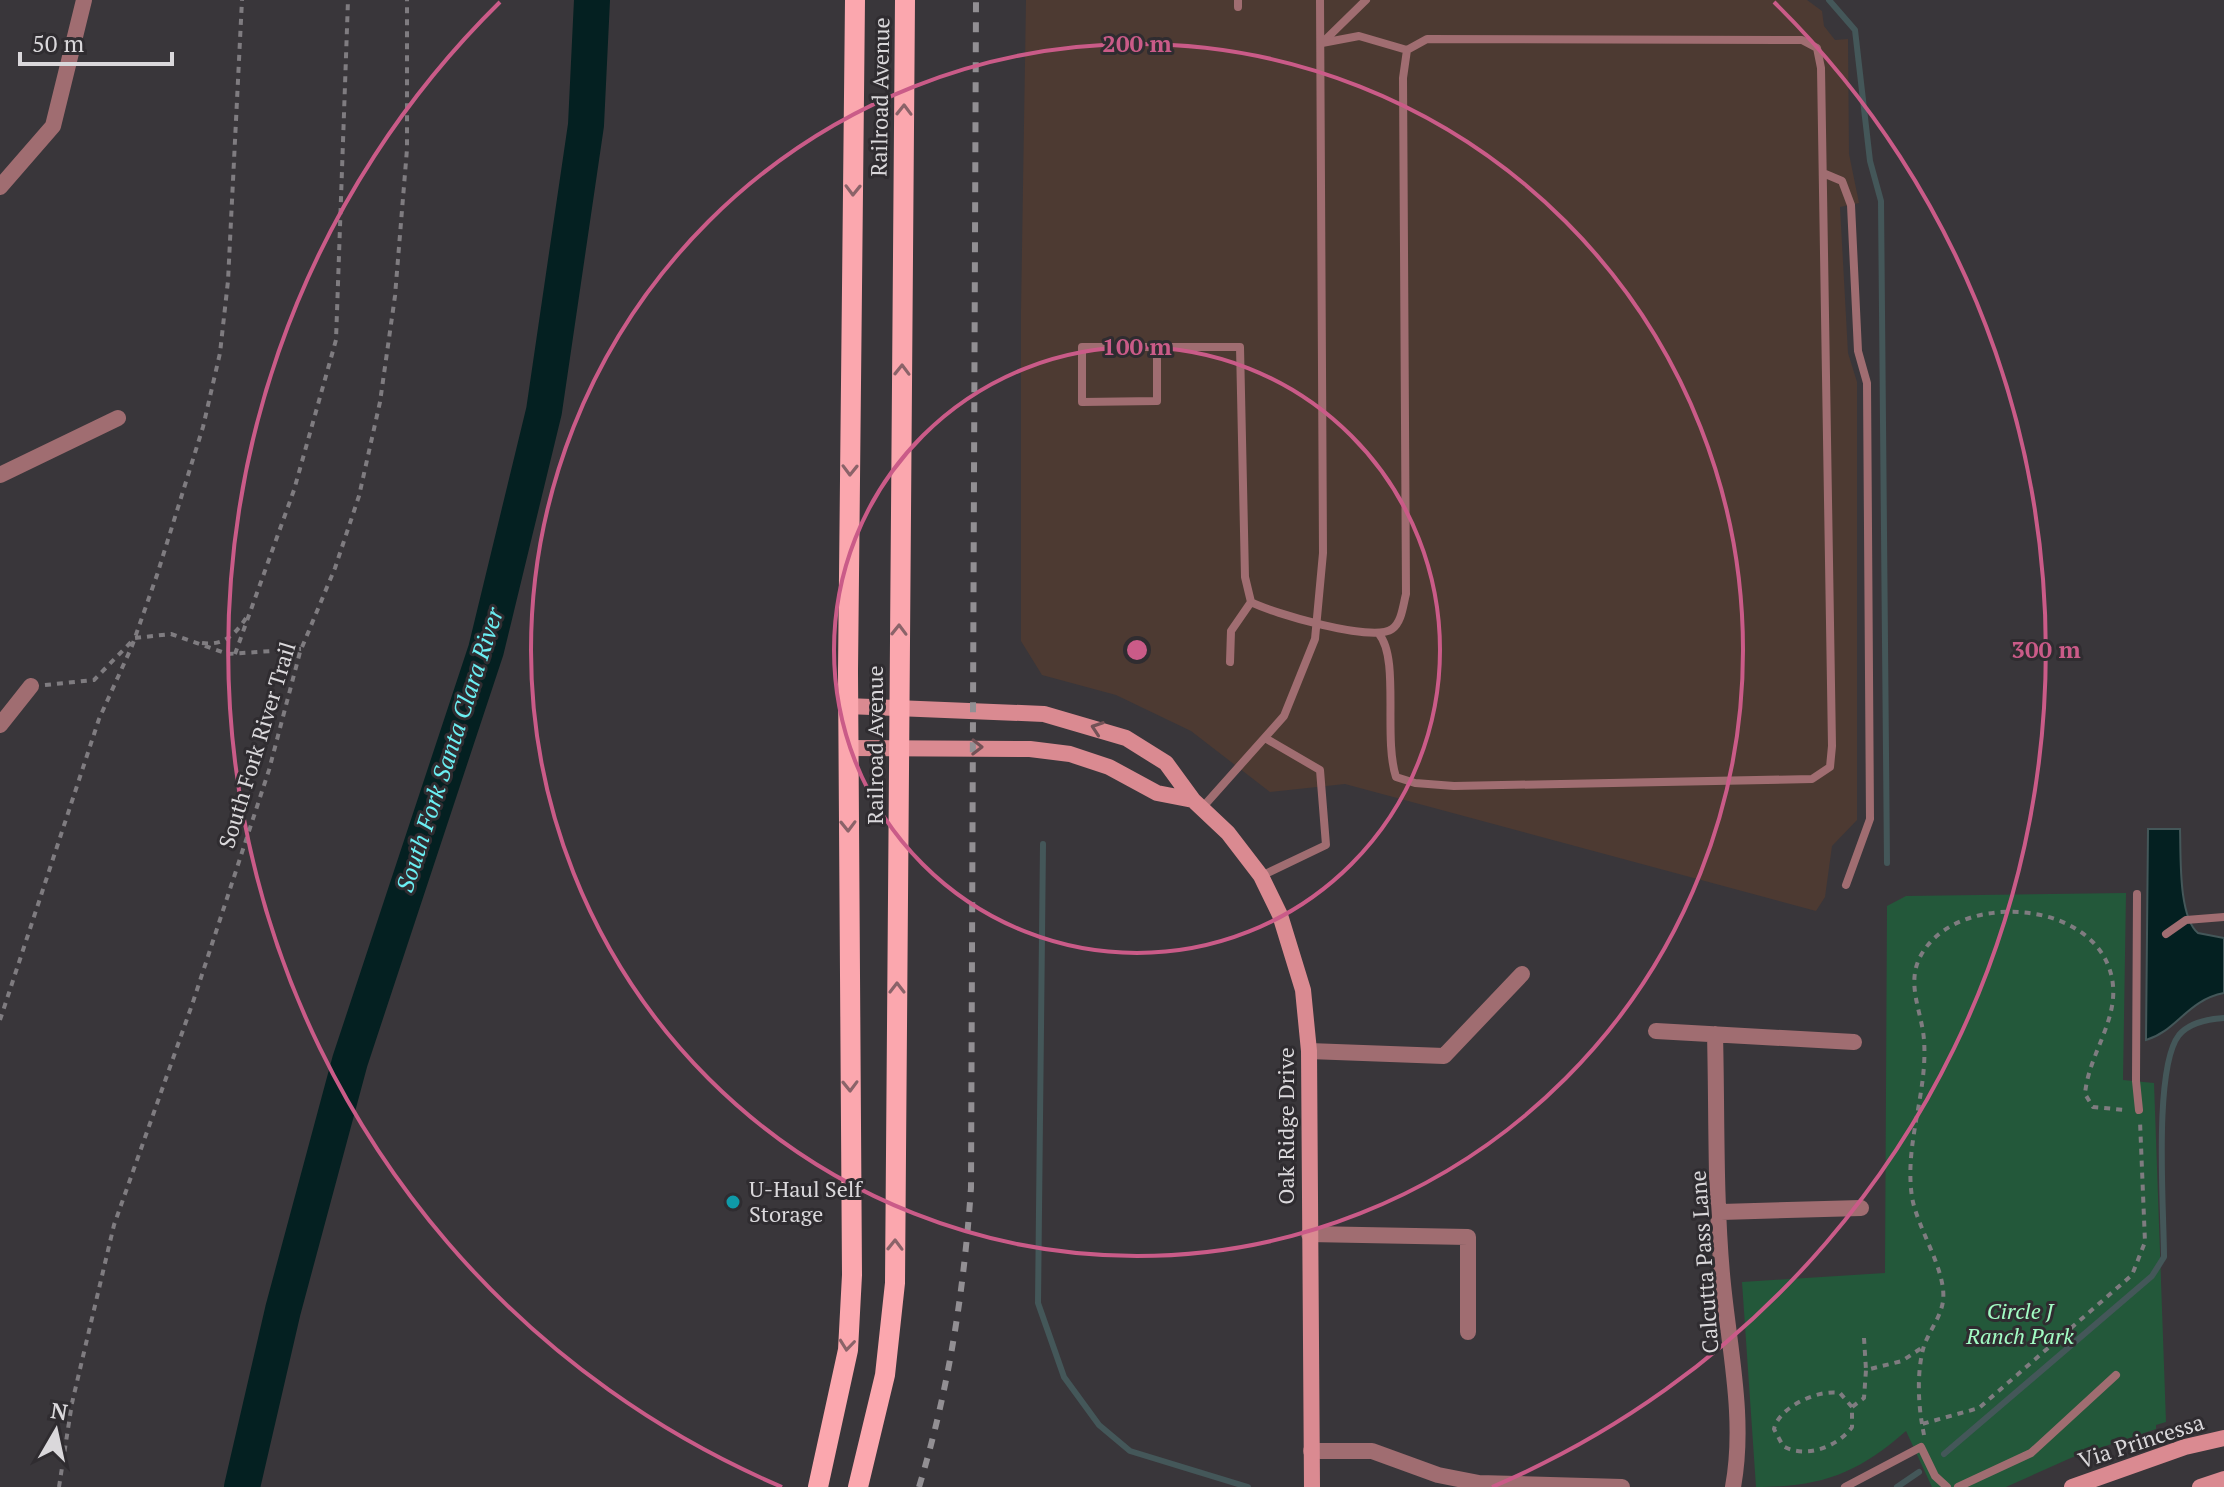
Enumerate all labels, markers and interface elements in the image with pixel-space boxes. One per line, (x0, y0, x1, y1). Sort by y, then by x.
scale bar (20, 16, 172, 66)
street label: Railroad Avenue (864, 17, 895, 177)
text: 50 m (32, 27, 84, 59)
text: 200 m (1102, 27, 1172, 59)
one-way arrow (895, 103, 913, 116)
one-way arrow (844, 184, 862, 197)
text: 100 m (1102, 330, 1172, 362)
one-way arrow (893, 363, 910, 376)
one-way arrow (841, 464, 859, 477)
water label: South Fork Santa Clara River (388, 602, 511, 896)
one-way arrow (890, 623, 908, 636)
text: 300 m (2011, 633, 2081, 665)
centre of rings (1123, 636, 1151, 664)
street label: South Fork River Trail (211, 638, 302, 852)
street label: Railroad Avenue (860, 665, 889, 825)
one-way arrow (1091, 722, 1105, 738)
one-way arrow (971, 739, 984, 756)
one-way arrow (839, 820, 856, 833)
one-way arrow (888, 981, 906, 994)
street label: Oak Ridge Drive (1271, 1047, 1300, 1205)
one-way arrow (841, 1080, 859, 1093)
street label: Calcutta Pass Lane (1683, 1170, 1724, 1355)
place label: U-Haul Self Storage (749, 1174, 863, 1228)
marker: U-Haul Self Storage (724, 1193, 742, 1211)
one-way arrow (886, 1238, 904, 1251)
park label: Circle J Ranch Park (1965, 1296, 2074, 1350)
one-way arrow (839, 1339, 856, 1352)
north arrow (16, 1391, 96, 1471)
text: N (49, 1395, 70, 1426)
street label: Via Princessa (2074, 1407, 2207, 1474)

